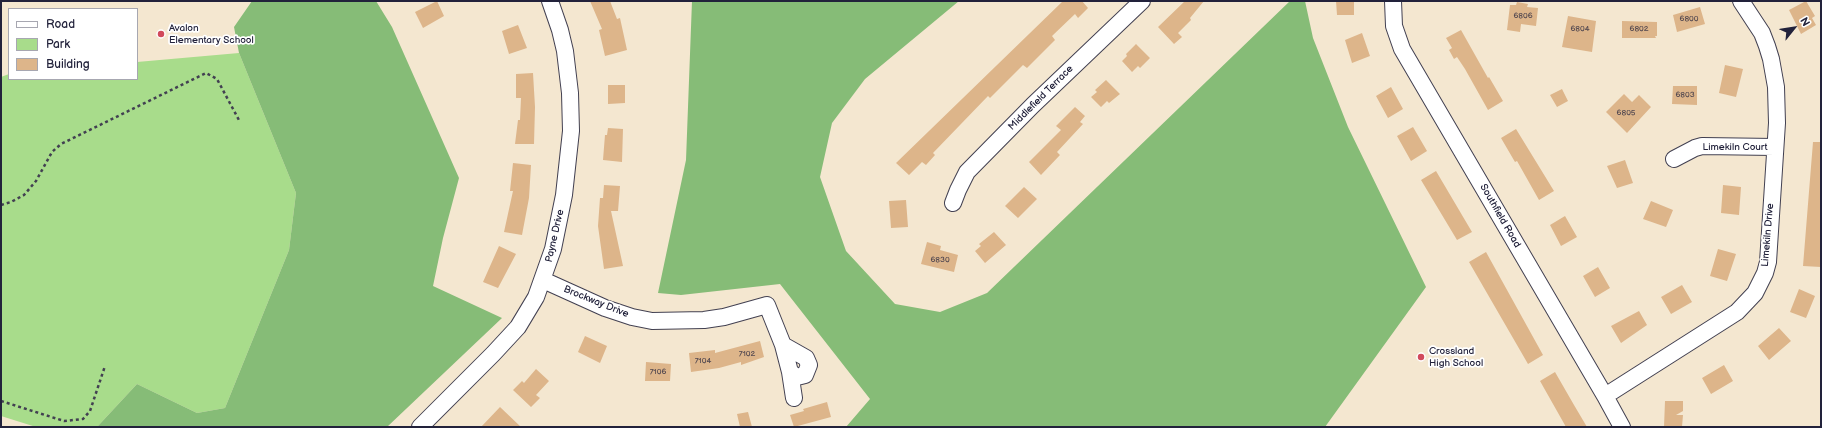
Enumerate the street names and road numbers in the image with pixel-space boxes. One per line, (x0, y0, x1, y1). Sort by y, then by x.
street label: Middlefield Terrace (1006, 63, 1076, 133)
street label: Limekiln Court (1702, 141, 1768, 153)
street label: Southfield Road (1477, 182, 1523, 250)
street label: Limekiln Drive (1759, 203, 1777, 267)
street label: Payne Drive (543, 208, 567, 264)
street label: Brockway Drive (562, 283, 630, 321)

